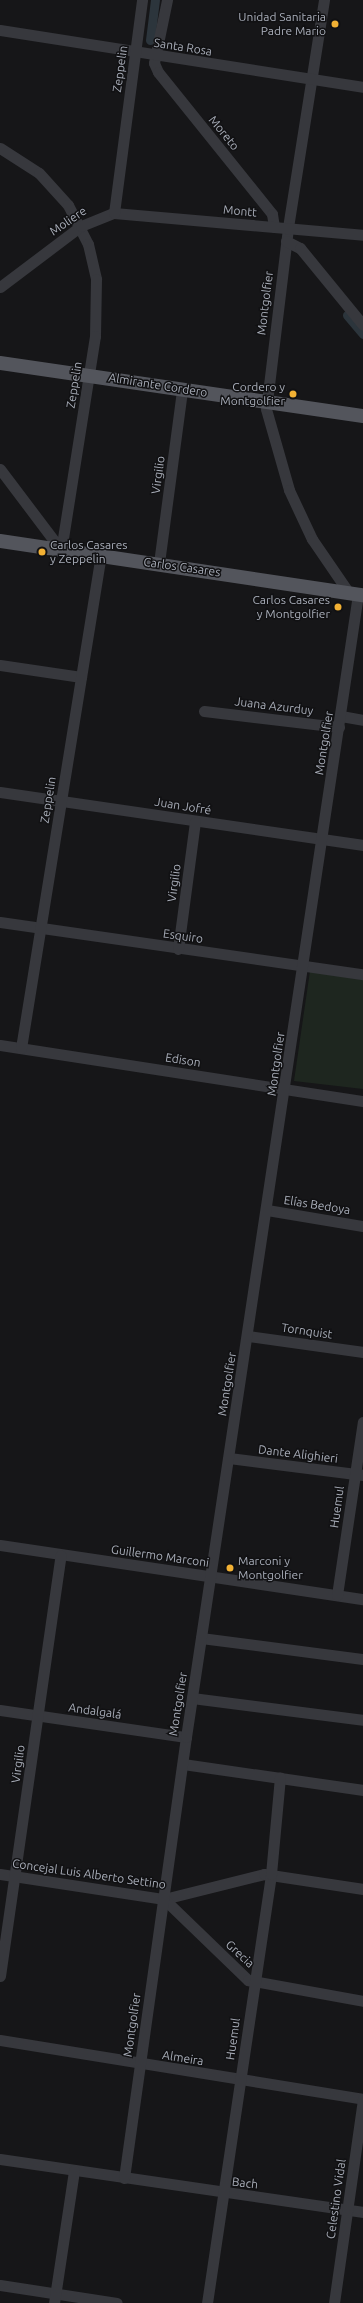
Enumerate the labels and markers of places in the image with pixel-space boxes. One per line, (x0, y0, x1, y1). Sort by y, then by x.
place label: Unidad Sanitaria Padre Mario (238, 10, 326, 38)
marker: Unidad Sanitaria Padre Mario (329, 18, 341, 30)
place label: Cordero y Montgolfier (220, 380, 285, 408)
marker: Cordero y Montgolfier (288, 389, 298, 399)
place label: Carlos Casares y Zeppelin (50, 538, 127, 566)
marker: Carlos Casares y Zeppelin (37, 547, 47, 557)
place label: Carlos Casares y Montgolfier (253, 593, 330, 621)
marker: Carlos Casares y Montgolfier (333, 602, 343, 612)
place label: Marconi y Montgolfier (238, 1554, 303, 1582)
marker: Marconi y Montgolfier (225, 1563, 235, 1573)

